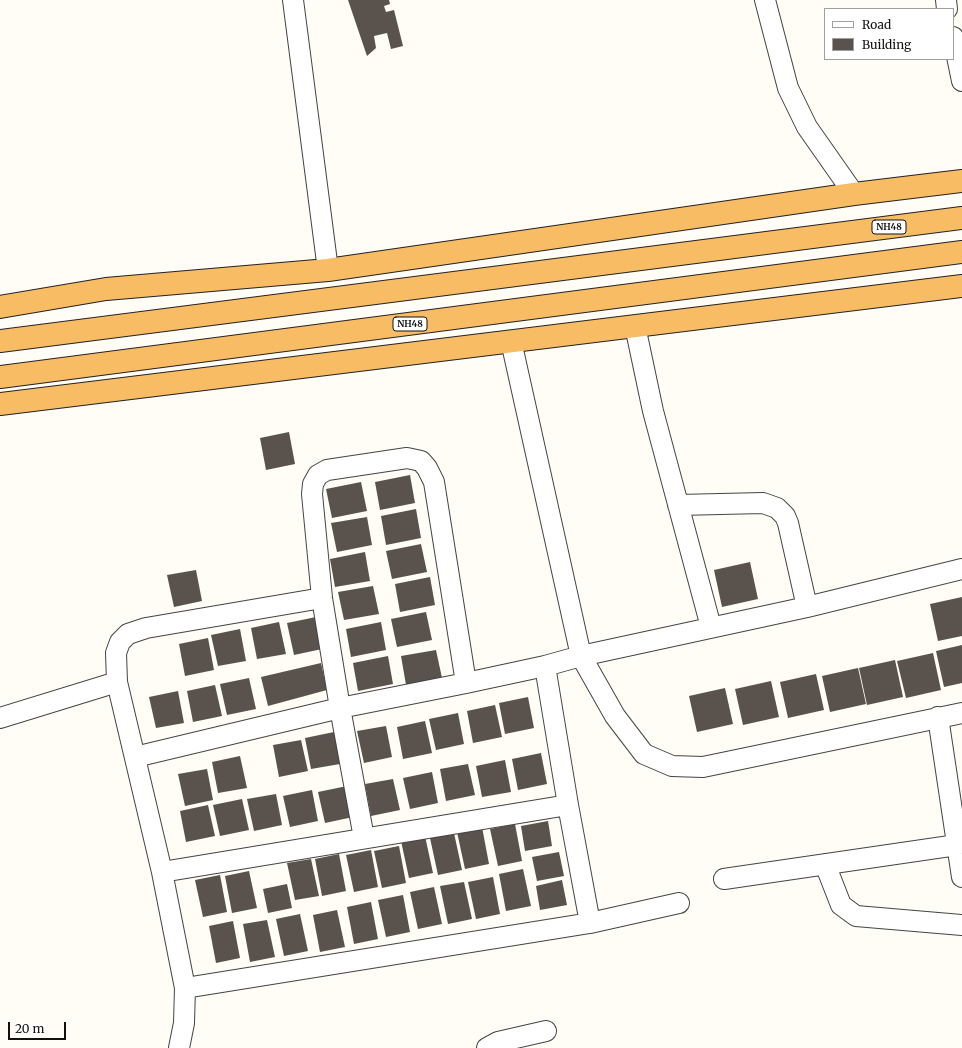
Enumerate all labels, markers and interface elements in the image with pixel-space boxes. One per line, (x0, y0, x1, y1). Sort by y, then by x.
legend (824, 8, 954, 60)
text: Road (862, 17, 891, 32)
text: Building (862, 37, 911, 52)
road number: NH48 (872, 220, 906, 234)
road number: NH48 (393, 317, 427, 331)
scale bar (10, 1014, 68, 1040)
text: 20 m (15, 1021, 44, 1036)

